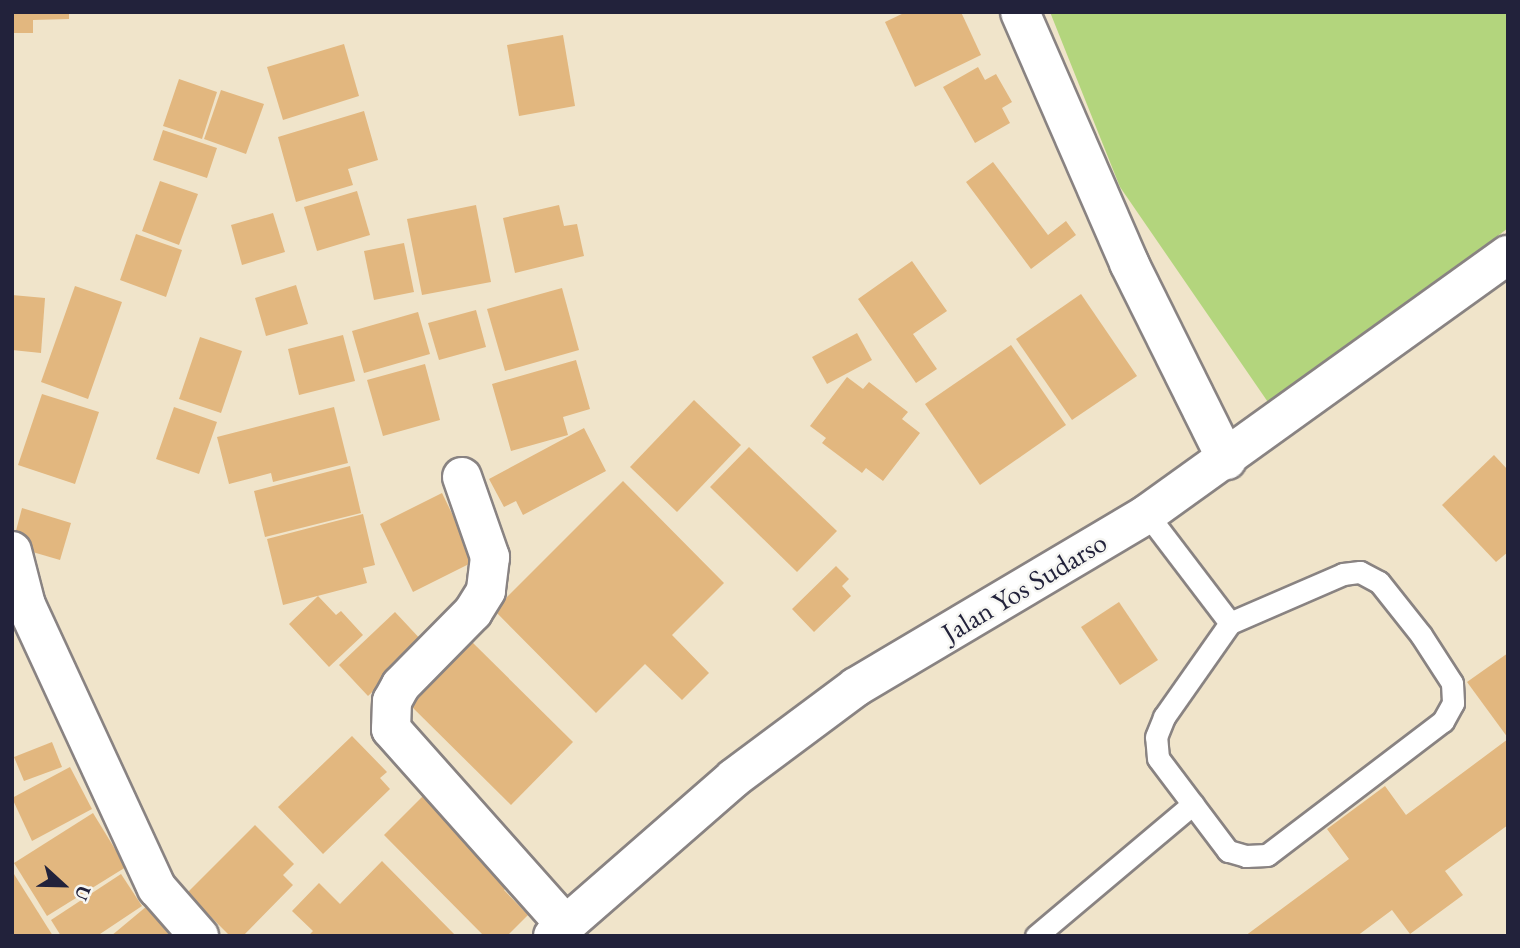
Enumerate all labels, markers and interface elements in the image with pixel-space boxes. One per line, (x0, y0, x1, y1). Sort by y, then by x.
street label: Jalan Yos Sudarso (936, 525, 1112, 649)
north arrow (28, 850, 98, 920)
text: U (69, 882, 97, 904)

